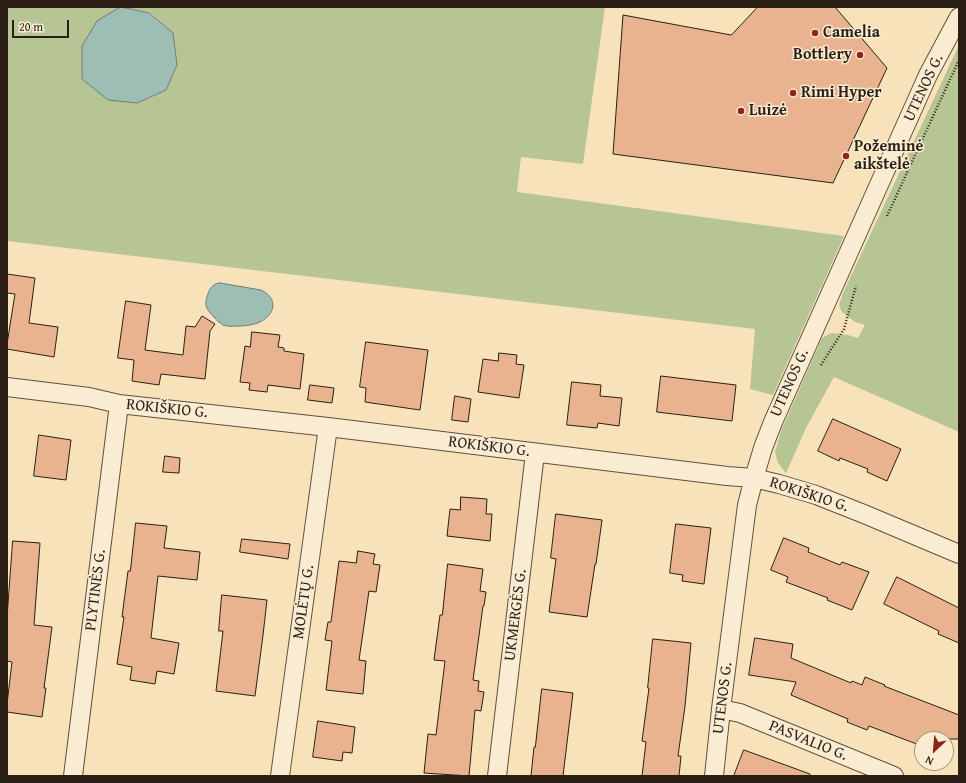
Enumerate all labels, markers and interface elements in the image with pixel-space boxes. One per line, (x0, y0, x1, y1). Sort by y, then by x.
scale bar (14, 12, 71, 38)
text: 20 m (19, 18, 43, 35)
place label: Camelia (823, 23, 880, 43)
marker: Camelia (810, 28, 820, 38)
place label: Bottlery (793, 45, 852, 65)
marker: Bottlery (855, 50, 865, 60)
street label: UTENOS G. (900, 51, 948, 125)
place label: Rimi Hyper (801, 83, 882, 103)
marker: Rimi Hyper (788, 88, 798, 98)
place label: Luizė (749, 101, 787, 121)
marker: Luizė (736, 106, 746, 116)
place label: Požeminė aikštelė (854, 137, 923, 175)
marker: Požeminė aikštelė (841, 151, 851, 161)
street label: UTENOS G. (767, 346, 813, 420)
street label: ROKIŠKIO G. (125, 395, 209, 423)
street label: ROKIŠKIO G. (447, 432, 531, 462)
street label: ROKIŠKIO G. (767, 473, 851, 517)
street label: PLYTINĖS G. (81, 548, 111, 632)
street label: MOLĖTŲ G. (289, 563, 319, 641)
street label: UKMERGĖS G. (501, 568, 531, 662)
street label: UTENOS G. (709, 661, 737, 735)
street label: PASVALIO G. (766, 717, 850, 765)
north arrow (914, 731, 954, 771)
text: N (922, 752, 936, 770)

